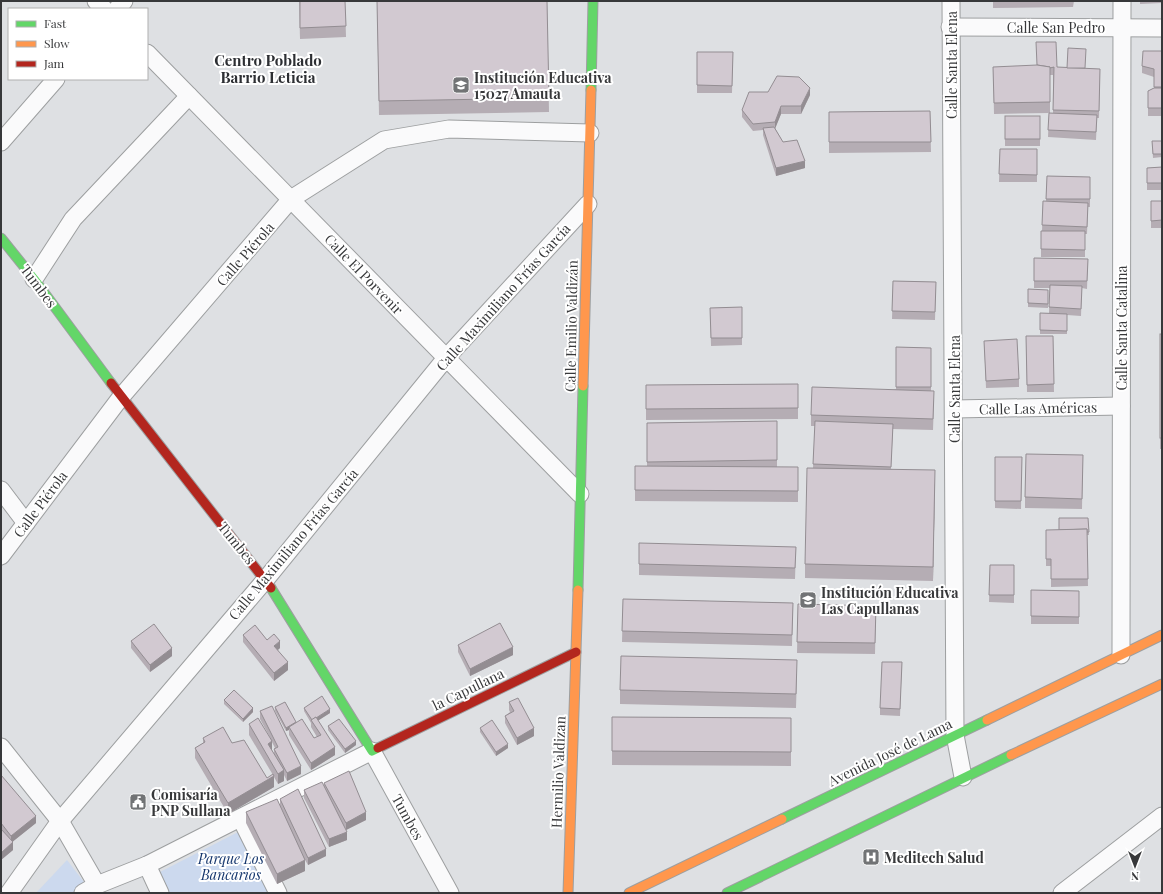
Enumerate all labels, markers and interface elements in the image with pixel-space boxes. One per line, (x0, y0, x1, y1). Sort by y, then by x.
legend (8, 8, 148, 80)
street label: Calle Santa Elena (942, 11, 961, 119)
text: Fast (44, 15, 67, 31)
street label: Calle San Pedro (1007, 18, 1105, 37)
text: Slow (44, 35, 70, 51)
district label: Centro Poblado Barrio Leticia (214, 50, 322, 87)
text: Jam (43, 55, 65, 71)
place label: Institución Educativa 15027 Amauta (474, 68, 612, 103)
school or university icon: Institución Educativa 15027 Amauta (451, 75, 471, 95)
street label: Calle Piérola (212, 218, 278, 290)
street label: Calle Maximiliano Frías García (432, 219, 574, 375)
street label: Calle El Porvenir (321, 229, 408, 319)
street label: Calle Emilio Valdizán (560, 259, 582, 392)
street label: Tumbes (17, 261, 61, 311)
street label: Calle Santa Catalina (1112, 265, 1131, 391)
street label: Calle Santa Elena (945, 335, 964, 443)
street label: Calle Las Américas (979, 397, 1097, 419)
street label: Calle Maximiliano Frías García (224, 464, 362, 624)
street label: Calle Piérola (9, 467, 71, 541)
street label: Tumbes (214, 518, 260, 568)
place label: Institución Educativa Las Capullanas (821, 583, 959, 618)
school or university icon: Institución Educativa Las Capullanas (798, 590, 818, 610)
street label: la Capullana (429, 663, 507, 715)
street label: Avenida José de Lama (824, 714, 955, 791)
street label: Hermilio Valdizan (547, 715, 569, 828)
place label: Comisaría PNP Sullana (151, 785, 231, 820)
street label: Tumbes (388, 791, 428, 843)
public building icon: Comisaría PNP Sullana (128, 792, 148, 812)
north arrow (1115, 846, 1155, 886)
hospital icon: Meditech Salud (861, 847, 881, 867)
place label: Meditech Salud (884, 848, 984, 867)
park label: Parque Los Bancarios (197, 849, 265, 884)
text: N (1131, 869, 1139, 884)

